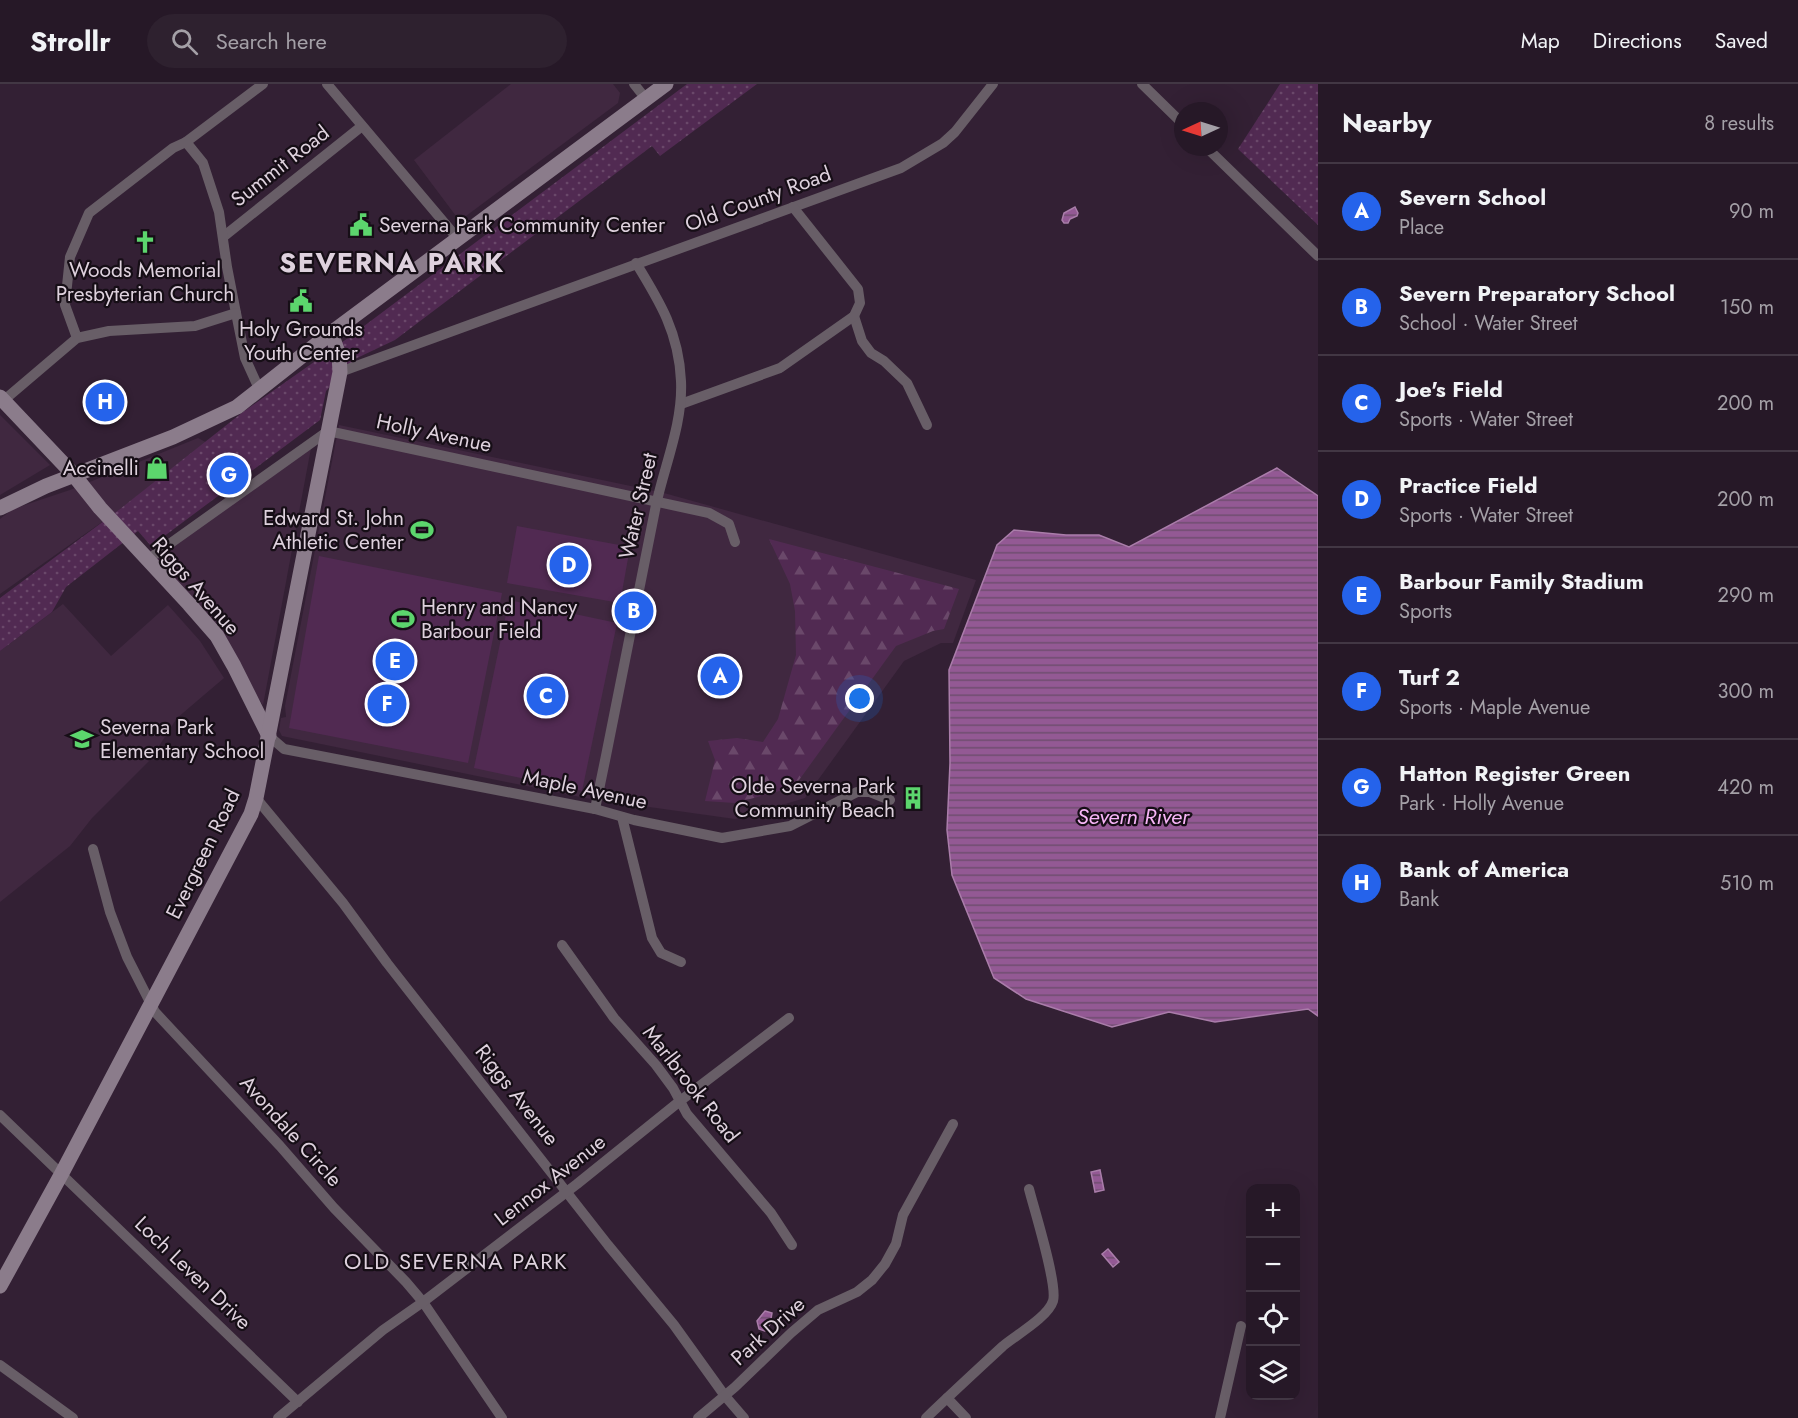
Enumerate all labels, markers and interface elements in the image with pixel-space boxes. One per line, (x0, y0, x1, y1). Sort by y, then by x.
search box (147, 14, 567, 68)
text: Strollr (30, 21, 111, 62)
icon: search (168, 25, 201, 58)
text: Search here (216, 25, 327, 57)
text: Map (1521, 26, 1560, 56)
text: Directions (1593, 26, 1682, 56)
text: Saved (1715, 26, 1768, 56)
north arrow (1174, 102, 1228, 156)
text: Nearby (1342, 104, 1431, 142)
text: 8 results (1704, 109, 1774, 138)
street label: Summit Road (225, 118, 335, 214)
street label: Old County Road (681, 159, 835, 239)
text: Severn School (1399, 181, 1546, 213)
text: A (1354, 197, 1369, 226)
text: 90 m (1729, 197, 1774, 226)
place label: Severna Park Community Center (379, 210, 666, 240)
public building icon: Severna Park Community Center (348, 212, 374, 238)
text: Place (1399, 213, 1444, 242)
church icon: Woods Memorial Presbyterian Church (132, 229, 158, 255)
district label: SEVERNA PARK (279, 243, 505, 282)
place label: Woods Memorial Presbyterian Church (56, 255, 234, 309)
text: Severn Preparatory School (1399, 277, 1675, 309)
public building icon: Holy Grounds Youth Center (288, 288, 314, 314)
text: B (1355, 293, 1368, 322)
text: 150 m (1720, 293, 1774, 322)
text: School · Water Street (1399, 309, 1578, 338)
place label: Holy Grounds Youth Center (239, 314, 363, 368)
text: Joe's Field (1399, 373, 1503, 405)
pin: H (86, 380, 124, 424)
text: C (1354, 389, 1369, 418)
text: 200 m (1717, 389, 1774, 418)
text: Sports · Water Street (1399, 405, 1573, 434)
street label: Holly Avenue (374, 406, 495, 460)
street label: Water Street (611, 450, 665, 562)
pin: G (210, 452, 248, 498)
place label: Accinelli (63, 453, 139, 483)
shop icon: Accinelli (144, 455, 170, 481)
text: Practice Field (1399, 469, 1538, 501)
text: D (1354, 485, 1369, 514)
text: 200 m (1717, 485, 1774, 514)
text: Sports · Water Street (1399, 501, 1573, 530)
place label: Edward St. John Athletic Center (263, 503, 405, 557)
sports icon: Edward St. John Athletic Center (409, 517, 435, 543)
street label: Riggs Avenue (145, 530, 247, 642)
pin: D (550, 542, 588, 588)
text: Barbour Family Stadium (1399, 565, 1644, 597)
text: E (1355, 581, 1368, 610)
text: 290 m (1718, 581, 1774, 610)
pin: B (614, 588, 654, 634)
place label: Henry and Nancy Barbour Field (421, 592, 578, 646)
text: Sports (1399, 597, 1452, 626)
sports icon: Henry and Nancy Barbour Field (390, 606, 416, 632)
pin: E (376, 638, 414, 684)
pin: A (700, 654, 740, 698)
text: Turf 2 (1399, 661, 1460, 693)
pin: C (526, 674, 566, 718)
text: F (1356, 677, 1367, 706)
text: 300 m (1717, 677, 1774, 706)
pin: F (368, 682, 406, 726)
your location (845, 684, 874, 713)
text: Sports · Maple Avenue (1399, 693, 1590, 722)
place label: Severna Park Elementary School (100, 712, 264, 766)
school or university icon: Severna Park Elementary School (69, 726, 95, 752)
text: Hatton Register Green (1399, 757, 1630, 789)
street label: Maple Avenue (520, 761, 650, 817)
place label: Olde Severna Park Community Beach (731, 771, 896, 825)
text: G (1353, 773, 1370, 802)
text: 420 m (1717, 773, 1774, 802)
street label: Evergreen Road (159, 784, 247, 924)
building icon: Olde Severna Park Community Beach (900, 785, 926, 811)
text: Park · Holly Avenue (1399, 789, 1564, 818)
water label: Severn River (1077, 800, 1191, 832)
text: Bank of America (1399, 853, 1569, 885)
text: H (1354, 869, 1369, 898)
text: 510 m (1720, 869, 1774, 898)
text: Bank (1399, 885, 1439, 914)
street label: Marlbrook Road (636, 1019, 746, 1149)
street label: Riggs Avenue (468, 1038, 566, 1152)
street label: Avondale Circle (233, 1069, 349, 1193)
street label: Lennox Avenue (488, 1127, 612, 1233)
map controls (1246, 1184, 1300, 1400)
button: + (1246, 1184, 1300, 1238)
street label: Loch Leven Drive (128, 1209, 258, 1337)
button: − (1246, 1238, 1300, 1292)
district label: OLD SEVERNA PARK (344, 1245, 568, 1277)
street label: Park Drive (724, 1289, 812, 1372)
button: locate (1246, 1292, 1300, 1346)
button: layers (1246, 1346, 1300, 1400)

